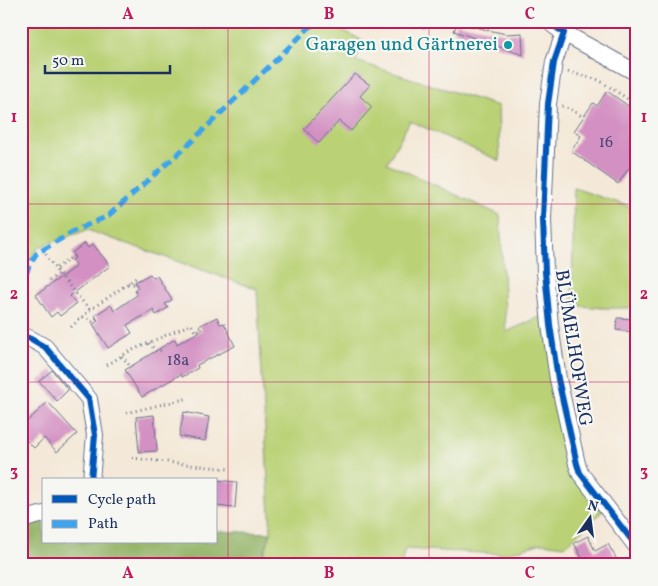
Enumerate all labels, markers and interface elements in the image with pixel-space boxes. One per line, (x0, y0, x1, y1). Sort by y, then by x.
text: A (122, 4, 134, 26)
text: B (324, 4, 335, 26)
text: C (525, 4, 535, 26)
place label: Garagen und Gärtnerei (306, 32, 498, 58)
marker: Garagen und Gärtnerei (502, 39, 514, 51)
scale bar (45, 42, 170, 74)
text: 50 m (52, 51, 84, 72)
text: 1 (11, 107, 17, 129)
text: 1 (641, 107, 647, 129)
house number: 16 (599, 132, 613, 154)
street label: BLÜMELHOFWEG (548, 268, 598, 428)
text: 2 (10, 284, 18, 306)
text: 2 (640, 284, 648, 306)
house number: 18a (167, 350, 189, 372)
text: 3 (10, 461, 18, 483)
text: 3 (640, 461, 648, 483)
legend (42, 478, 218, 544)
text: Cycle path (88, 490, 156, 511)
north arrow (566, 494, 616, 544)
text: N (586, 496, 600, 517)
text: Path (88, 514, 118, 535)
text: A (122, 563, 134, 585)
text: B (324, 563, 335, 585)
text: C (525, 563, 535, 585)

